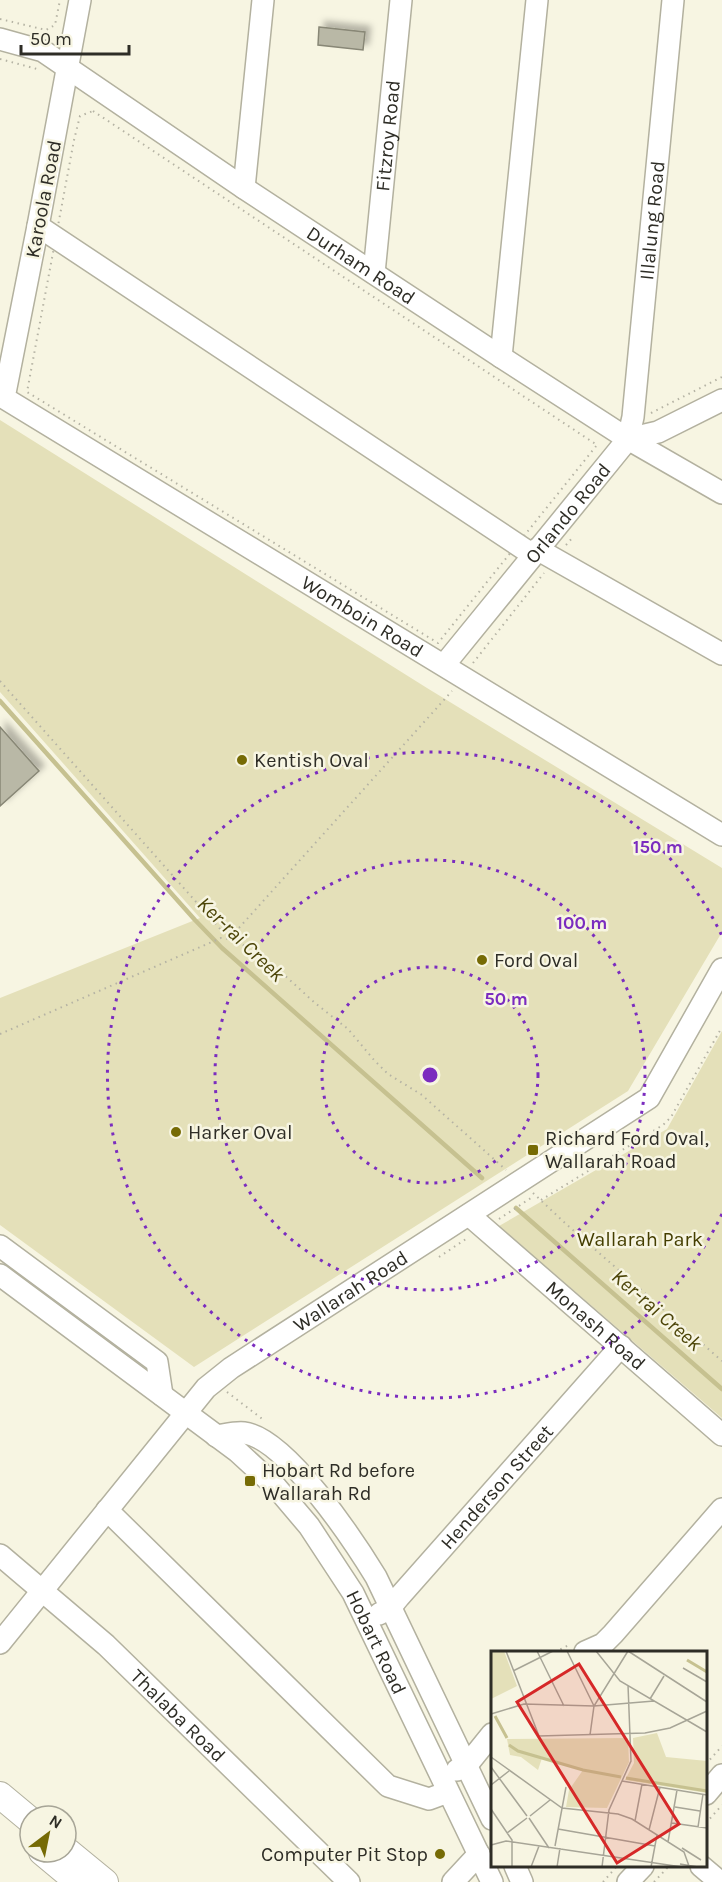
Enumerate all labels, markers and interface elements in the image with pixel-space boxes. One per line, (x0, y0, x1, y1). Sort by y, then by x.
scale bar (21, 18, 129, 56)
text: 50 m (30, 28, 72, 50)
street label: Fitzroy Road (371, 79, 405, 192)
street label: Karoola Road (21, 138, 66, 260)
street label: Illalung Road (635, 160, 670, 281)
street label: Durham Road (302, 221, 419, 309)
street label: Orlando Road (521, 459, 616, 568)
street label: Womboin Road (297, 571, 428, 663)
place label: Kentish Oval (254, 749, 369, 772)
marker: Kentish Oval (235, 753, 249, 767)
text: 150 m (633, 836, 683, 858)
water label: Ker-rai Creek (192, 892, 290, 987)
text: 100 m (557, 912, 607, 934)
place label: Ford Oval (494, 949, 578, 972)
marker: Ford Oval (475, 953, 489, 967)
text: 50 m (484, 988, 528, 1010)
centre of rings (420, 1065, 440, 1085)
place label: Harker Oval (188, 1121, 293, 1144)
marker: Harker Oval (169, 1125, 183, 1139)
place label: Richard Ford Oval, Wallarah Road (545, 1127, 709, 1173)
marker: Richard Ford Oval, Wallarah Road (526, 1143, 540, 1157)
park label: Wallarah Park (577, 1228, 703, 1251)
street label: Wallarah Road (289, 1246, 412, 1337)
water label: Ker-rai Creek (607, 1264, 707, 1356)
street label: Monash Road (541, 1276, 650, 1375)
street label: Henderson Street (436, 1420, 558, 1554)
place label: Hobart Rd before Wallarah Rd (262, 1459, 415, 1505)
marker: Hobart Rd before Wallarah Rd (243, 1474, 257, 1488)
street label: Hobart Road (341, 1587, 411, 1698)
inset map (491, 1651, 707, 1867)
street label: Thalaba Road (126, 1665, 230, 1767)
north arrow (18, 1804, 78, 1864)
text: N (46, 1811, 66, 1833)
place label: Computer Pit Stop (261, 1843, 428, 1866)
marker: Computer Pit Stop (433, 1847, 447, 1861)

